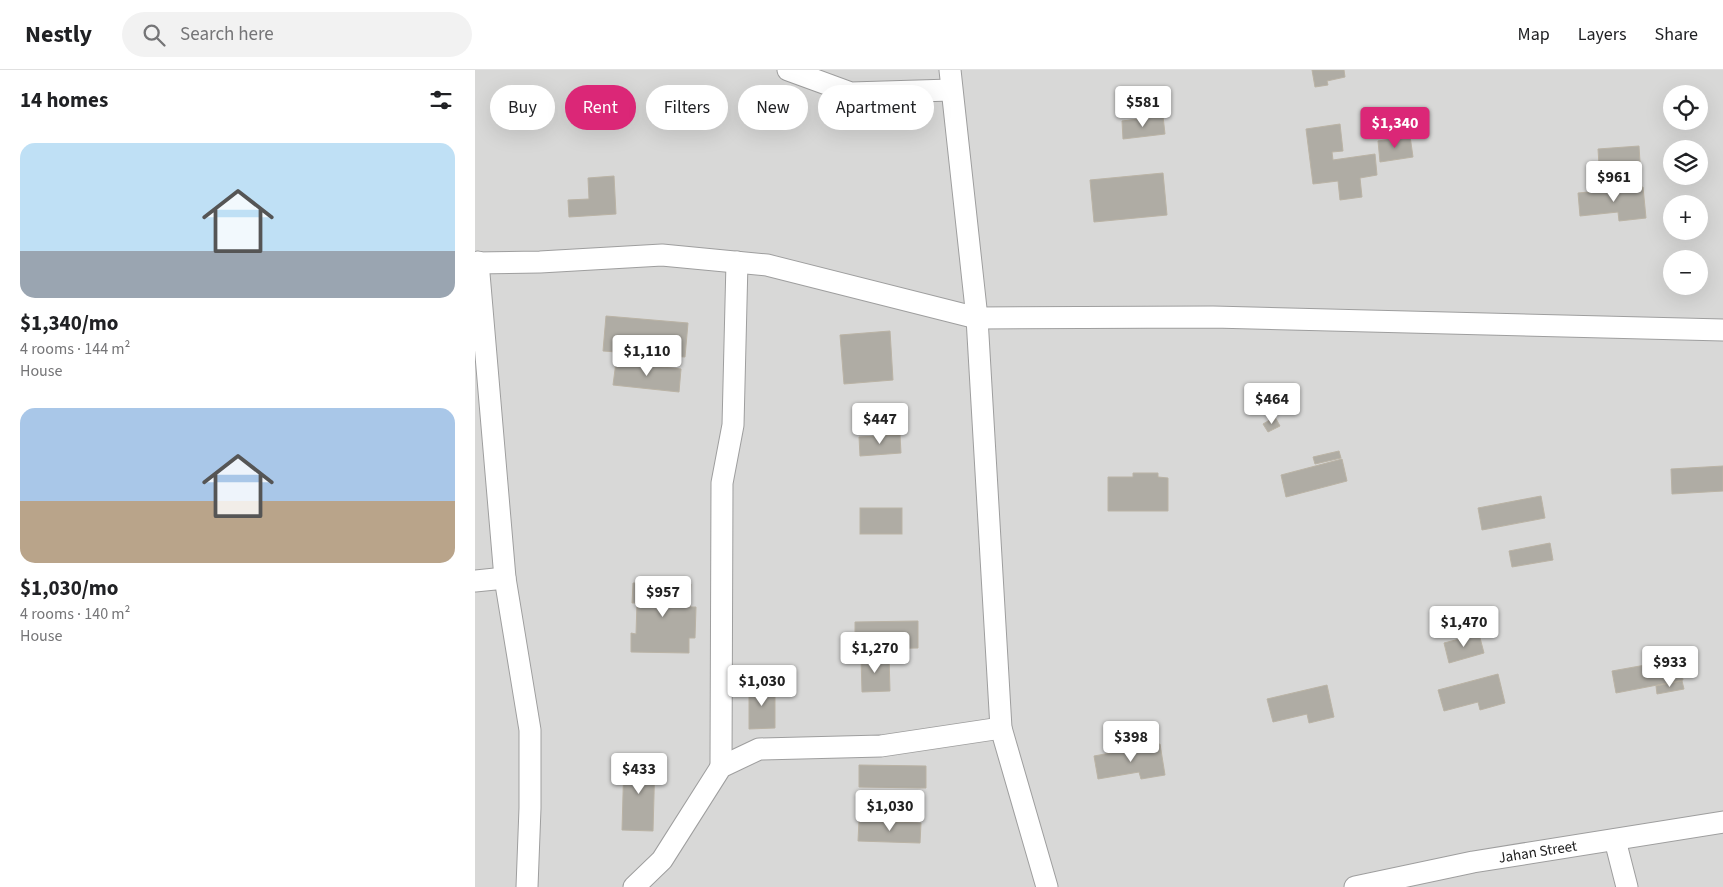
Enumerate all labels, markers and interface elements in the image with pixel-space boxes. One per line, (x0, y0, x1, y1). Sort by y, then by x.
search box (122, 12, 472, 57)
text: Nestly (25, 17, 92, 52)
icon: search (140, 21, 168, 49)
text: Search here (180, 21, 274, 48)
text: Map (1518, 22, 1550, 47)
text: Layers (1578, 22, 1627, 47)
text: Share (1655, 22, 1698, 47)
text: 14 homes (20, 85, 108, 115)
chip: Buy (490, 85, 555, 130)
chip: Rent (565, 85, 636, 130)
chip: Filters (646, 85, 728, 130)
chip: New (738, 85, 808, 130)
chip: Apartment (818, 85, 934, 130)
pin: $581 (1113, 85, 1173, 128)
map controls (1663, 85, 1708, 295)
button: locate (1663, 85, 1708, 130)
icon: filters (427, 86, 455, 114)
text: $581 (1126, 91, 1160, 113)
pin: $1,340 (1354, 106, 1436, 149)
text: $1,340 (1371, 112, 1419, 134)
button: layers (1663, 140, 1708, 185)
pin: $961 (1584, 160, 1644, 203)
text: $961 (1597, 166, 1631, 188)
icon: home (193, 176, 283, 266)
button: + (1663, 195, 1708, 240)
button: − (1663, 250, 1708, 295)
text: $1,340/mo (20, 308, 119, 338)
pin: $1,110 (606, 334, 688, 377)
text: 4 rooms · 144 m² (20, 338, 130, 360)
text: $1,110 (623, 340, 671, 362)
text: House (20, 360, 62, 382)
pin: $464 (1242, 382, 1302, 425)
text: $464 (1255, 388, 1289, 410)
pin: $447 (850, 402, 910, 445)
text: $447 (863, 408, 897, 430)
icon: home (193, 441, 283, 531)
text: $1,030/mo (20, 573, 119, 603)
pin: $957 (633, 576, 693, 618)
text: $957 (646, 581, 680, 603)
text: 4 rooms · 140 m² (20, 603, 130, 625)
pin: $1,470 (1423, 606, 1505, 648)
text: $1,470 (1440, 611, 1488, 633)
text: House (20, 625, 62, 647)
pin: $1,270 (834, 632, 916, 674)
text: $1,270 (851, 637, 899, 659)
pin: $933 (1640, 646, 1700, 688)
text: $933 (1653, 651, 1687, 673)
pin: $1,030 (721, 664, 803, 707)
text: $1,030 (738, 670, 786, 692)
pin: $398 (1101, 720, 1161, 763)
text: $398 (1114, 726, 1148, 748)
pin: $433 (609, 752, 669, 795)
text: $433 (622, 758, 656, 780)
pin: $1,030 (849, 790, 931, 832)
text: $1,030 (866, 795, 914, 817)
street label: Jahan Street (1497, 836, 1578, 869)

